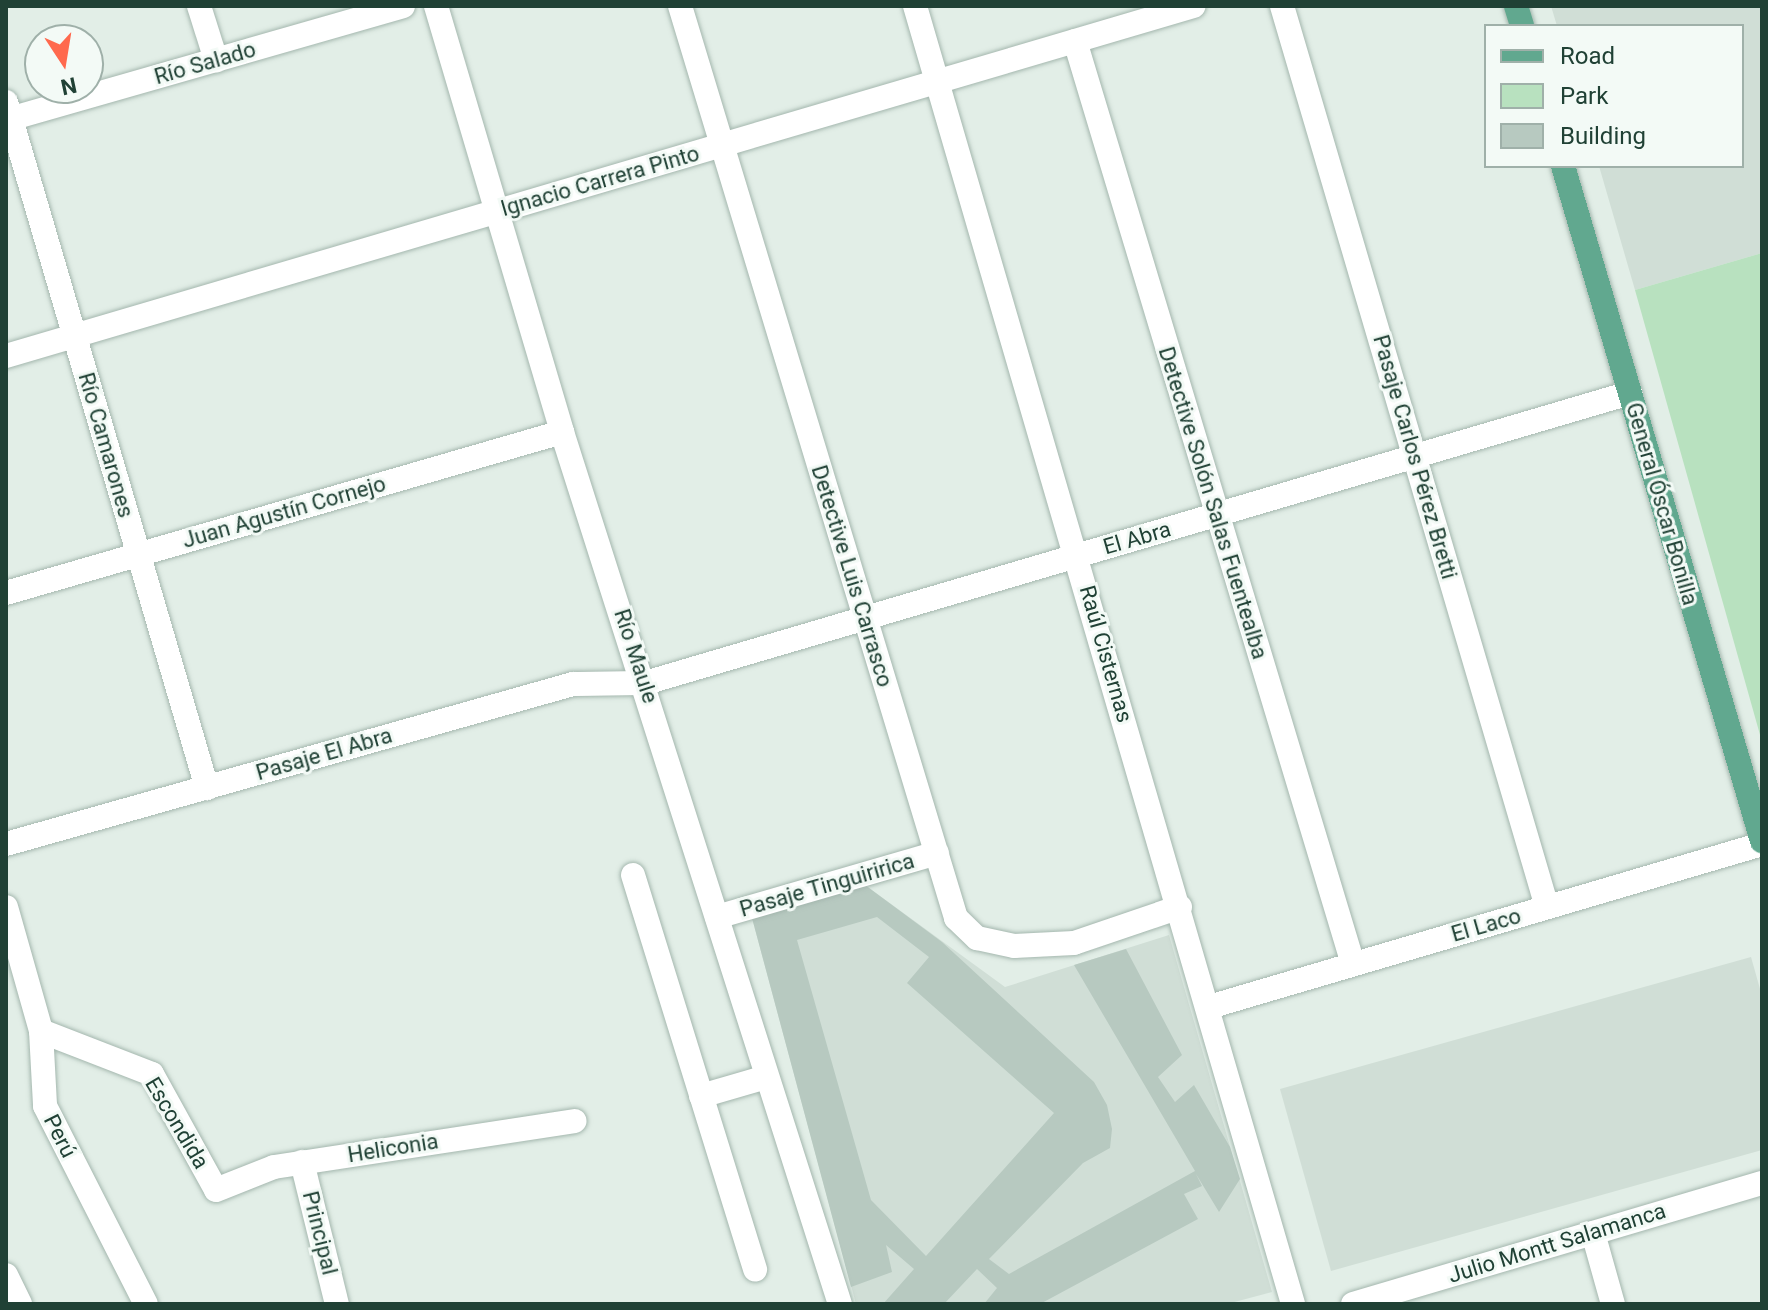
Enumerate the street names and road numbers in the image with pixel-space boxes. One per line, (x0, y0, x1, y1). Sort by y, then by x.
street label: Río Salado (151, 36, 259, 90)
street label: Ignacio Carrera Pinto (498, 140, 702, 222)
street label: Pasaje Carlos Pérez Bretti (1367, 332, 1463, 582)
street label: Detective Solón Salas Fuentealba (1153, 344, 1273, 662)
street label: Río Camarones (73, 370, 139, 520)
street label: General Óscar Bonilla (1620, 400, 1704, 608)
street label: Detective Luis Carrasco (806, 462, 898, 690)
street label: Juan Agustín Cornejo (179, 470, 389, 554)
street label: El Abra (1100, 516, 1174, 560)
street label: Raúl Cisternas (1074, 582, 1138, 726)
street label: Río Maule (608, 606, 664, 706)
street label: Pasaje El Abra (253, 722, 395, 786)
street label: Pasaje Tinguiririca (736, 847, 918, 923)
street label: El Laco (1448, 903, 1524, 947)
street label: Escondida (139, 1072, 215, 1174)
street label: Perú (38, 1110, 82, 1162)
street label: Heliconia (346, 1128, 440, 1168)
street label: Principal (297, 1188, 343, 1278)
street label: Julio Montt Salamanca (1445, 1197, 1669, 1289)

